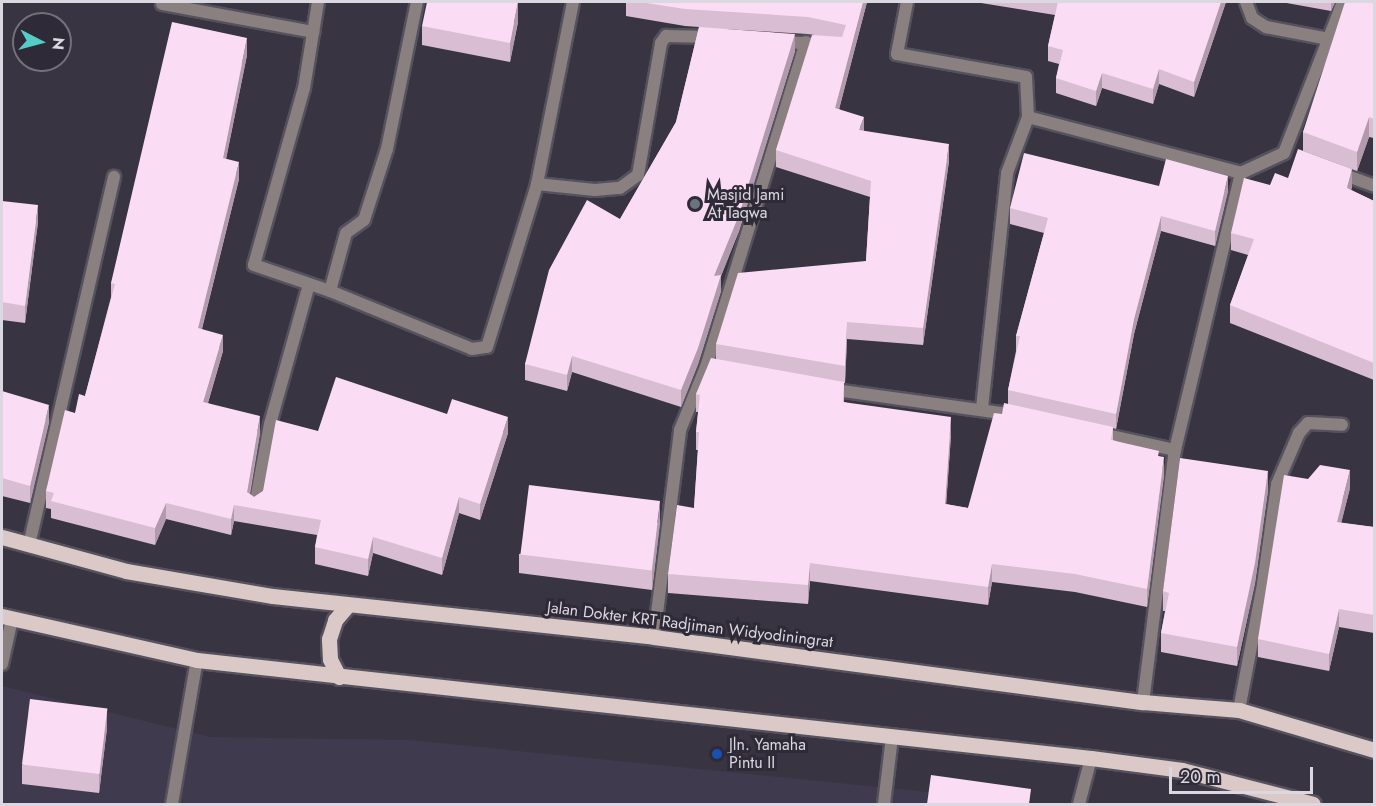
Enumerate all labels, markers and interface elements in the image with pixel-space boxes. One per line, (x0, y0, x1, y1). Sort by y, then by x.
north arrow (12, 12, 72, 72)
text: N (46, 36, 71, 51)
place label: Masjid Jami At Taqwa (707, 185, 784, 223)
marker: Masjid Jami At Taqwa (688, 197, 702, 211)
street label: Jalan Dokter KRT Radjiman Widyodiningrat (546, 598, 834, 652)
place label: Jln. Yamaha Pintu II (729, 735, 806, 773)
marker: Jln. Yamaha Pintu II (710, 747, 724, 761)
scale bar (1172, 755, 1316, 793)
text: 20 m (1180, 764, 1220, 790)

